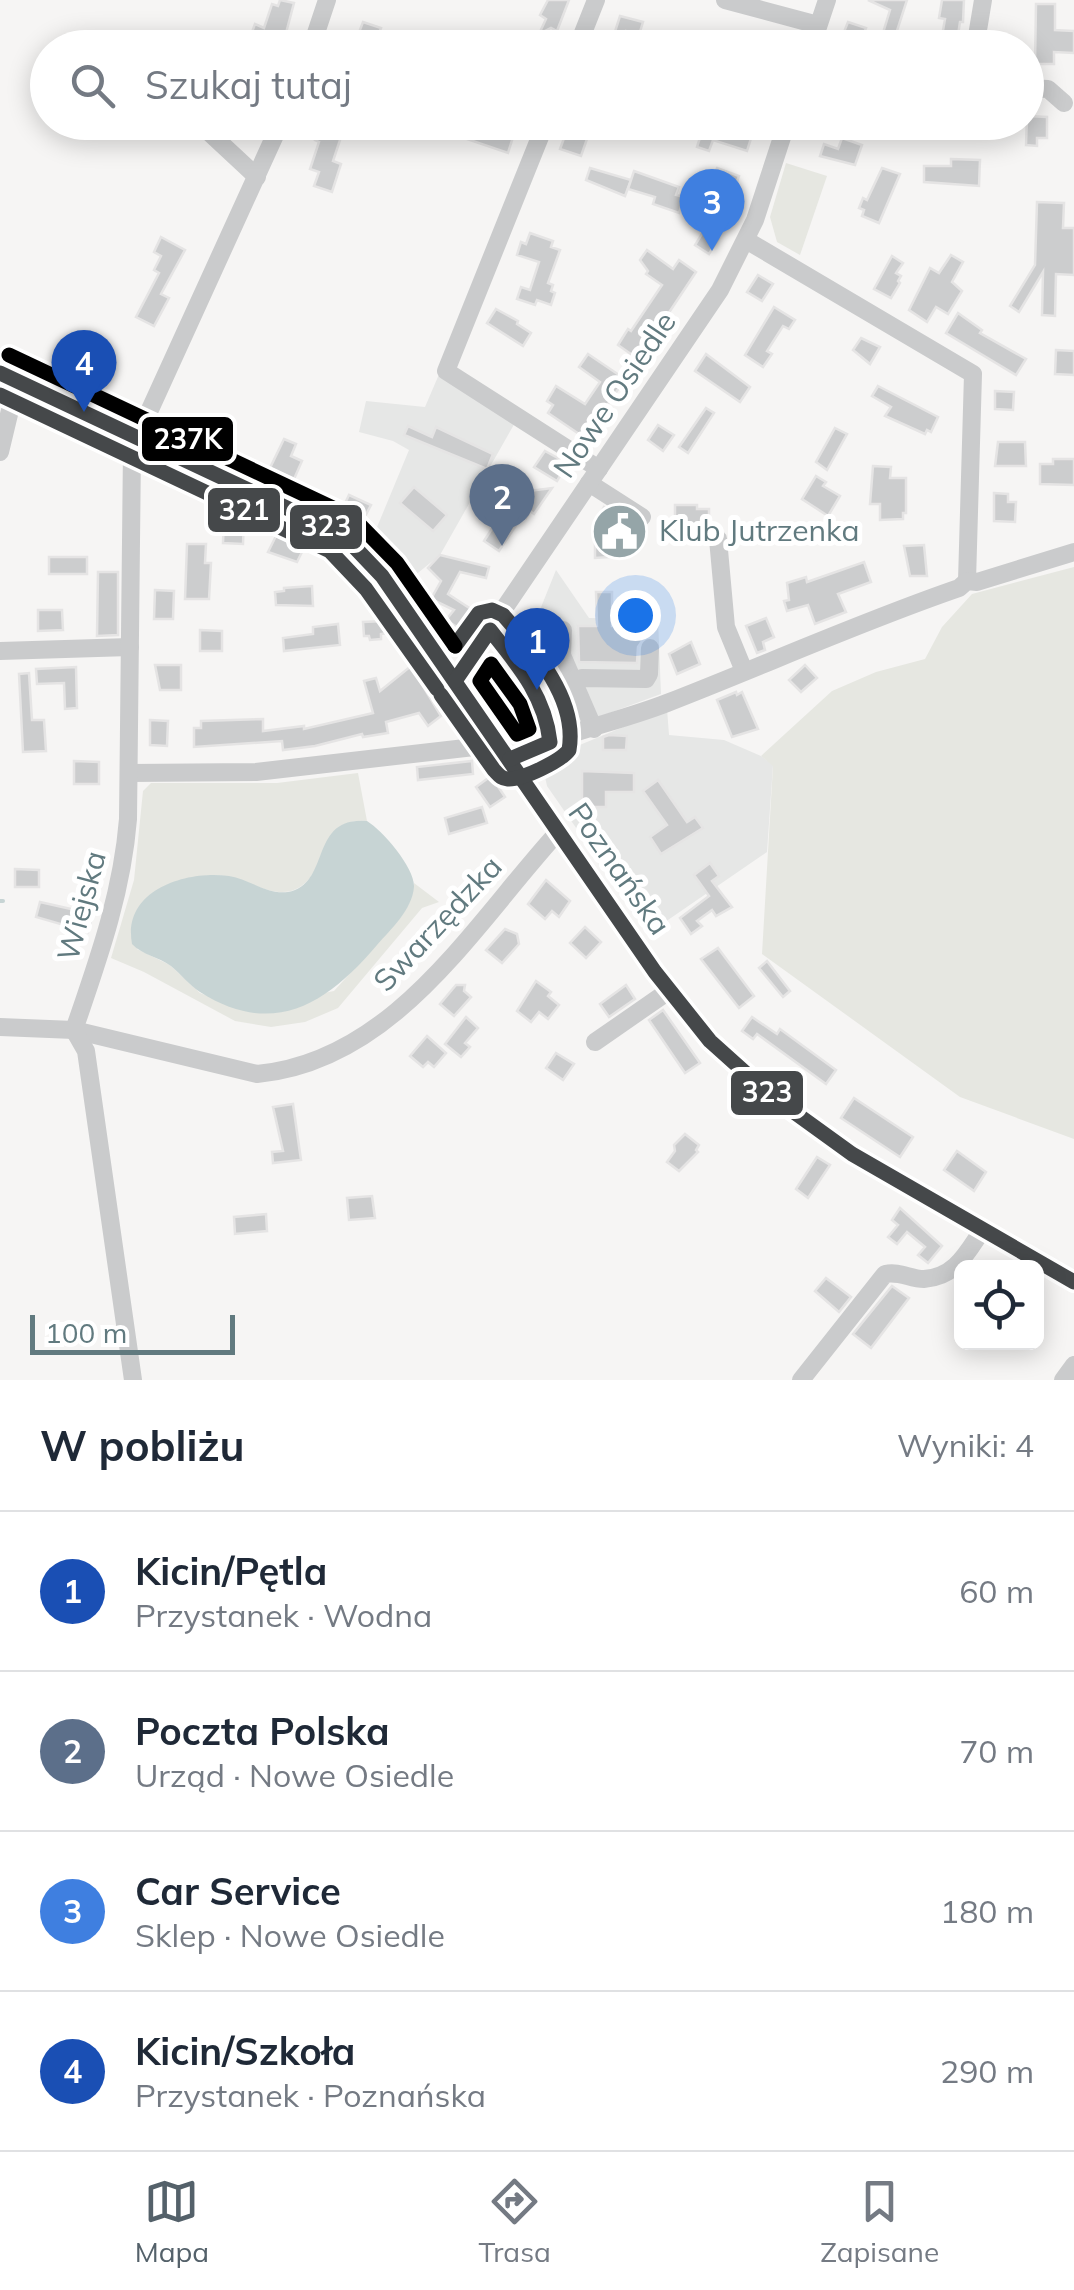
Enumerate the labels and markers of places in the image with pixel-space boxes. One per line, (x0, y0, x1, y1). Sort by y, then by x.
pin: 3 (680, 168, 744, 251)
pin: 4 (52, 330, 116, 412)
pin: 2 (470, 464, 534, 546)
public building icon: Klub Jutrzenka (590, 501, 650, 561)
place label: Klub Jutrzenka (659, 511, 859, 549)
pin: 1 (504, 608, 570, 690)

